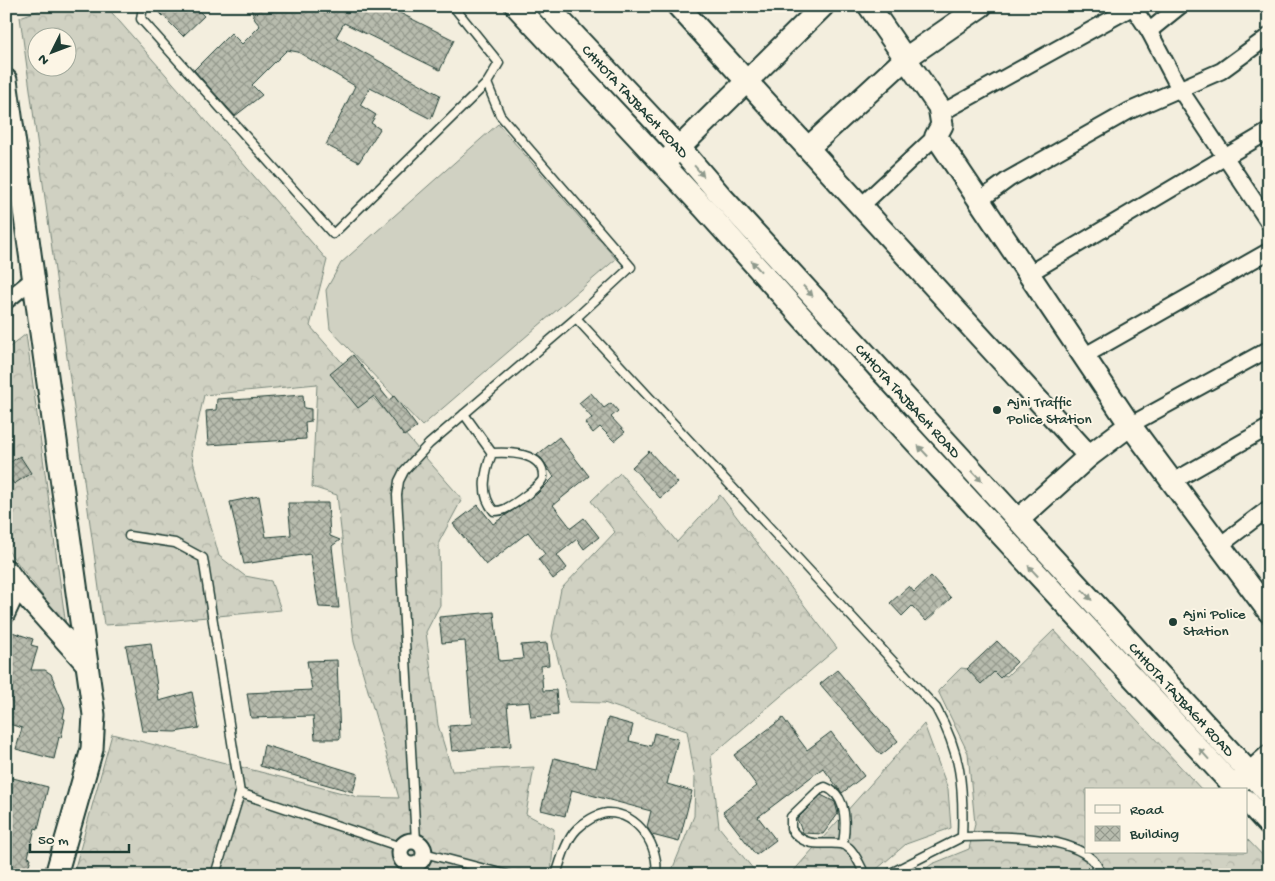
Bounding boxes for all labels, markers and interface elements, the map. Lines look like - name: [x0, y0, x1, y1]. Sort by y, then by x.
- north arrow: [28, 28, 78, 78]
- street label: CHHOTA TAJBAGH ROAD: [577, 42, 692, 163]
- text: N: [35, 50, 54, 68]
- one-way arrow: [693, 164, 705, 176]
- one-way arrow: [750, 260, 762, 272]
- one-way arrow: [802, 285, 814, 297]
- street label: CHHOTA TAJBAGH ROAD: [850, 341, 964, 463]
- place label: Ajni Traffic Police Station: [1006, 394, 1092, 429]
- marker: Ajni Traffic Police Station: [991, 404, 1003, 416]
- one-way arrow: [917, 446, 929, 458]
- one-way arrow: [971, 469, 983, 481]
- one-way arrow: [1028, 564, 1039, 577]
- one-way arrow: [1081, 589, 1093, 601]
- place label: Ajni Police Station: [1183, 606, 1246, 641]
- marker: Ajni Police Station: [1167, 616, 1179, 628]
- street label: CHHOTA TAJBAGH ROAD: [1124, 639, 1238, 761]
- one-way arrow: [1198, 748, 1210, 760]
- legend: [1085, 788, 1248, 854]
- text: Road: [1130, 802, 1164, 820]
- scale bar: [30, 821, 129, 853]
- text: Building: [1129, 826, 1179, 844]
- text: 50 m: [38, 832, 69, 850]

